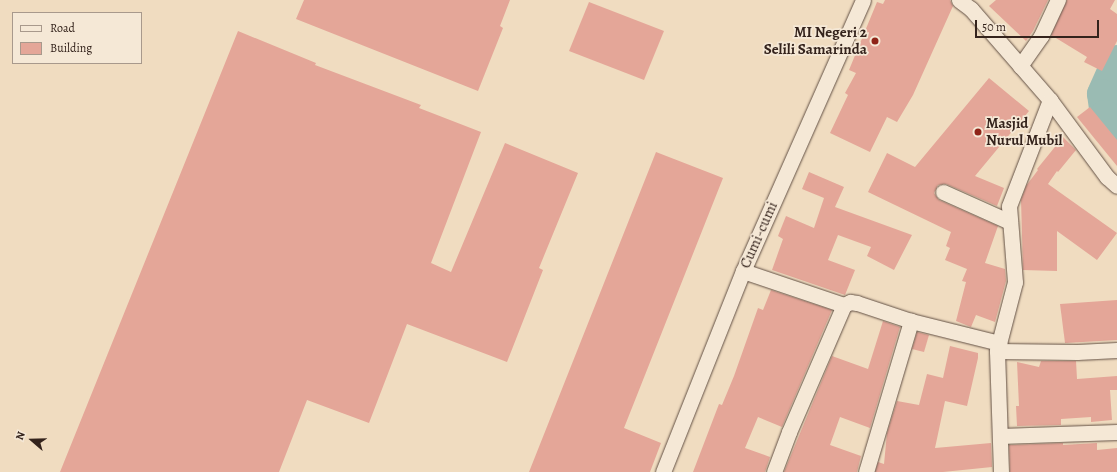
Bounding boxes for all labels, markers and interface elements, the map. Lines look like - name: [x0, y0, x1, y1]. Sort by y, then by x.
- legend: [12, 12, 142, 64]
- scale bar: [977, 12, 1101, 38]
- text: 50 m: [982, 19, 1006, 35]
- text: Road: [50, 20, 75, 36]
- place label: MI Negeri 2 Selili Samarinda: [764, 23, 867, 58]
- marker: MI Negeri 2 Selili Samarinda: [870, 36, 880, 46]
- text: Building: [50, 40, 92, 56]
- place label: Masjid Nurul Mubil: [986, 114, 1062, 149]
- marker: Masjid Nurul Mubil: [973, 127, 983, 137]
- street label: Cumi-cumi: [736, 199, 782, 271]
- north arrow: [12, 420, 52, 460]
- text: N: [12, 429, 29, 442]

